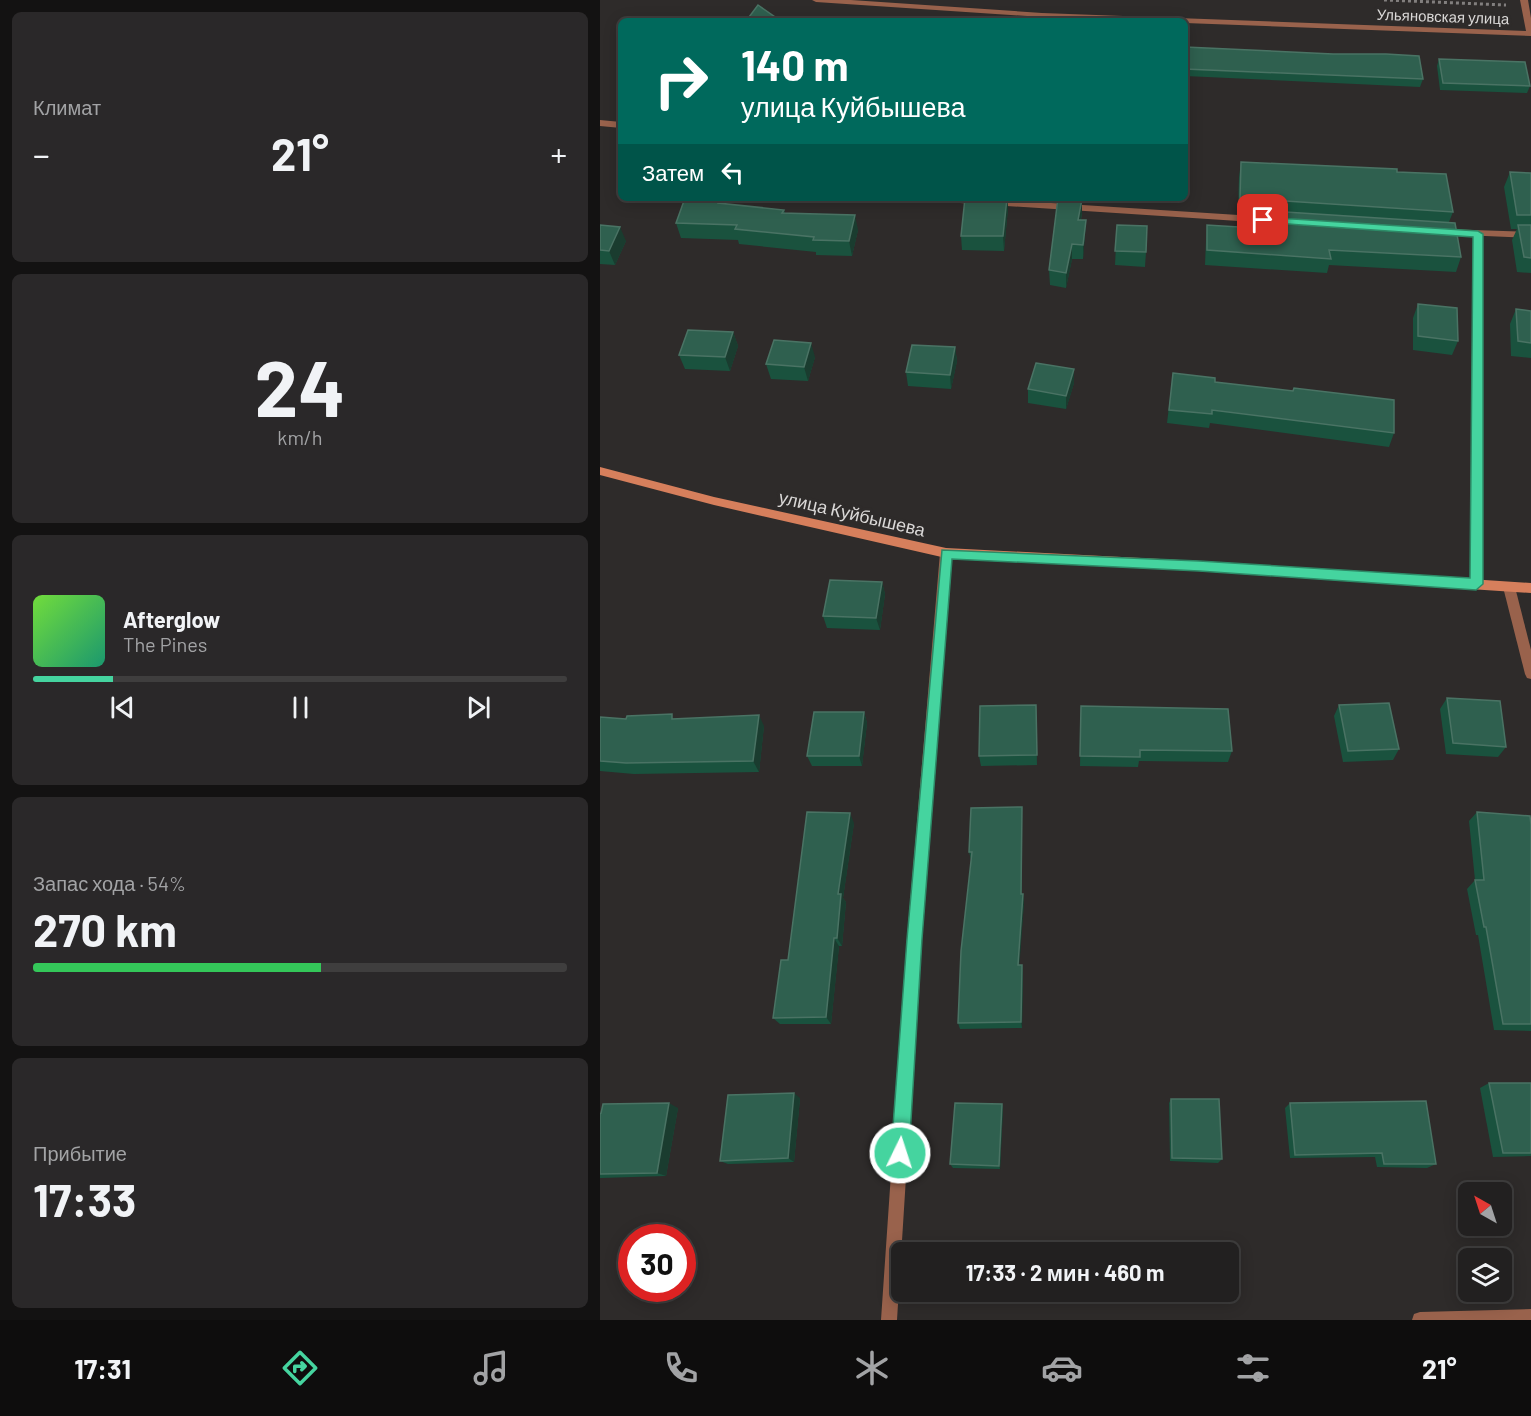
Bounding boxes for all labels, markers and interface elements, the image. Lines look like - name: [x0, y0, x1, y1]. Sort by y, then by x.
- street label: Ульяновская улица: [1376, 5, 1510, 27]
- text: 140 m: [741, 39, 849, 89]
- icon: right: [642, 42, 720, 120]
- text: улица Куйбышева: [741, 90, 966, 122]
- text: Климат: [33, 95, 101, 119]
- text: 21°: [271, 126, 329, 180]
- text: −: [33, 134, 50, 174]
- text: +: [551, 134, 567, 174]
- icon: left: [716, 156, 749, 189]
- text: Затем: [642, 159, 704, 185]
- pin: [1237, 194, 1288, 245]
- icon: arrive: [1246, 203, 1279, 236]
- text: 24: [255, 339, 345, 433]
- text: km/h: [277, 425, 323, 449]
- street label: улица Куйбышева: [777, 485, 929, 541]
- text: Afterglow: [123, 606, 220, 632]
- text: The Pines: [123, 632, 207, 656]
- icon: previous: [106, 691, 139, 724]
- icon: pause: [284, 691, 317, 724]
- icon: next: [462, 691, 495, 724]
- text: Запас хода · 54%: [33, 871, 186, 895]
- text: 270 km: [33, 902, 177, 956]
- position arrow: [868, 1121, 932, 1185]
- text: Прибытие: [33, 1141, 127, 1165]
- text: 17:33: [33, 1172, 136, 1226]
- north arrow: [1458, 1182, 1512, 1236]
- map controls: [1458, 1182, 1512, 1302]
- speed limit sign: 30: [618, 1224, 696, 1302]
- button: layers: [1458, 1248, 1512, 1302]
- text: 17:33 · 2 мин · 460 m: [966, 1259, 1164, 1285]
- icon: directions: [279, 1347, 321, 1389]
- icon: music: [470, 1347, 512, 1389]
- icon: phone: [660, 1347, 702, 1389]
- icon: climate: [851, 1347, 893, 1389]
- icon: car: [1041, 1347, 1083, 1389]
- icon: filters: [1232, 1347, 1274, 1389]
- text: 17:31: [74, 1352, 131, 1384]
- text: 21°: [1422, 1352, 1457, 1384]

